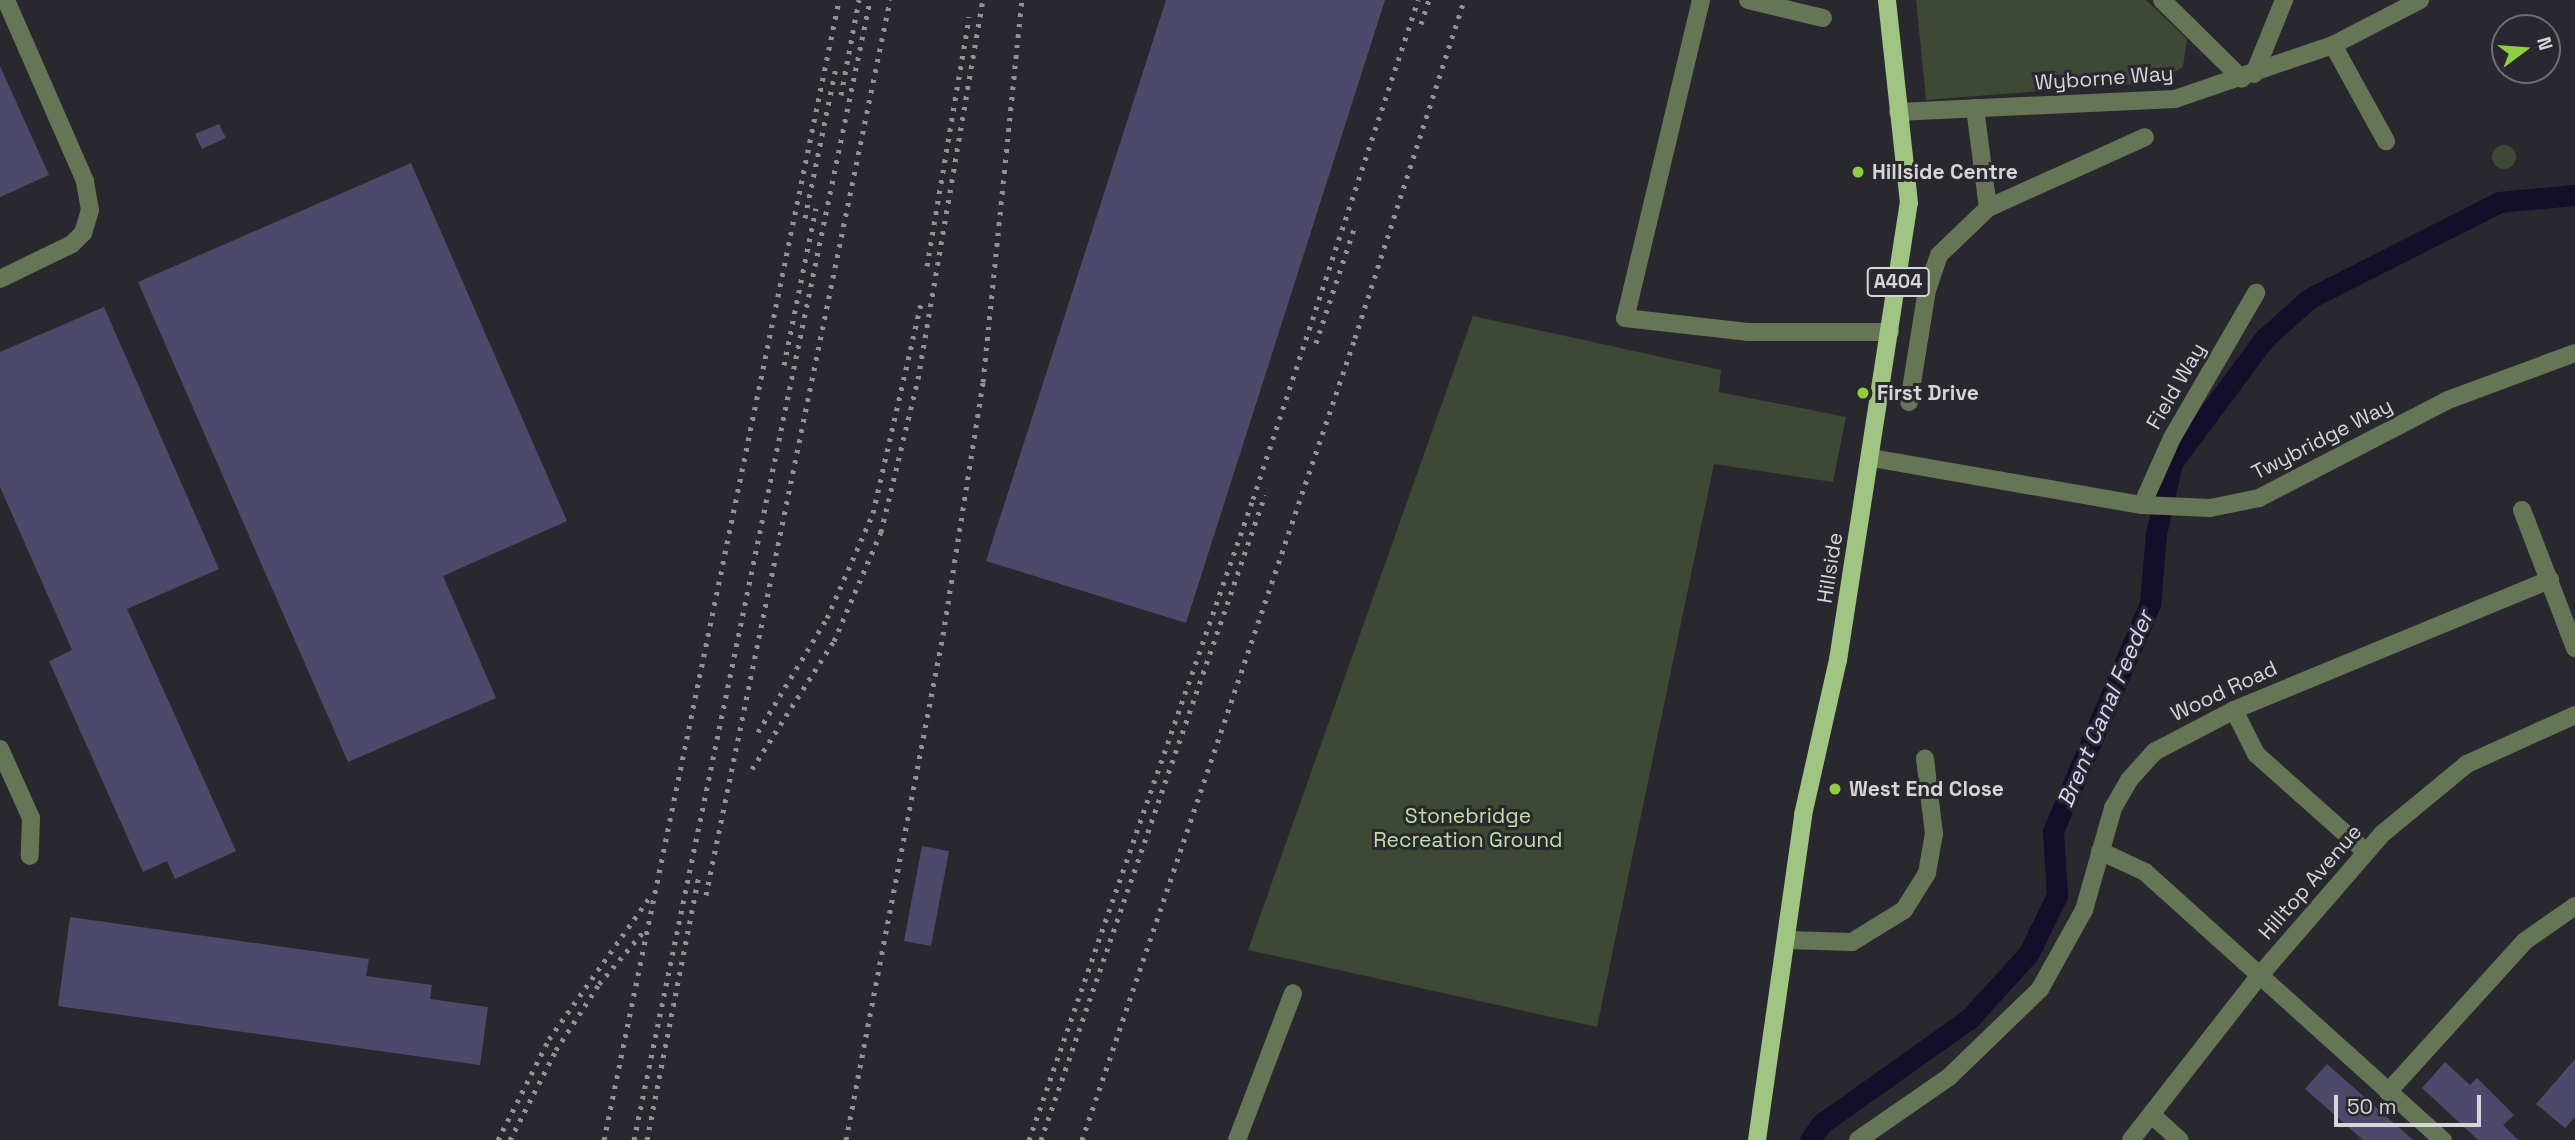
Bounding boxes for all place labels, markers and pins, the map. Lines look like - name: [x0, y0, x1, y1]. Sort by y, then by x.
- place label: Hillside Centre: [1872, 159, 2018, 185]
- marker: Hillside Centre: [1850, 164, 1866, 180]
- place label: First Drive: [1877, 380, 1979, 406]
- marker: First Drive: [1855, 385, 1871, 401]
- place label: West End Close: [1849, 776, 2004, 802]
- marker: West End Close: [1827, 781, 1843, 797]

